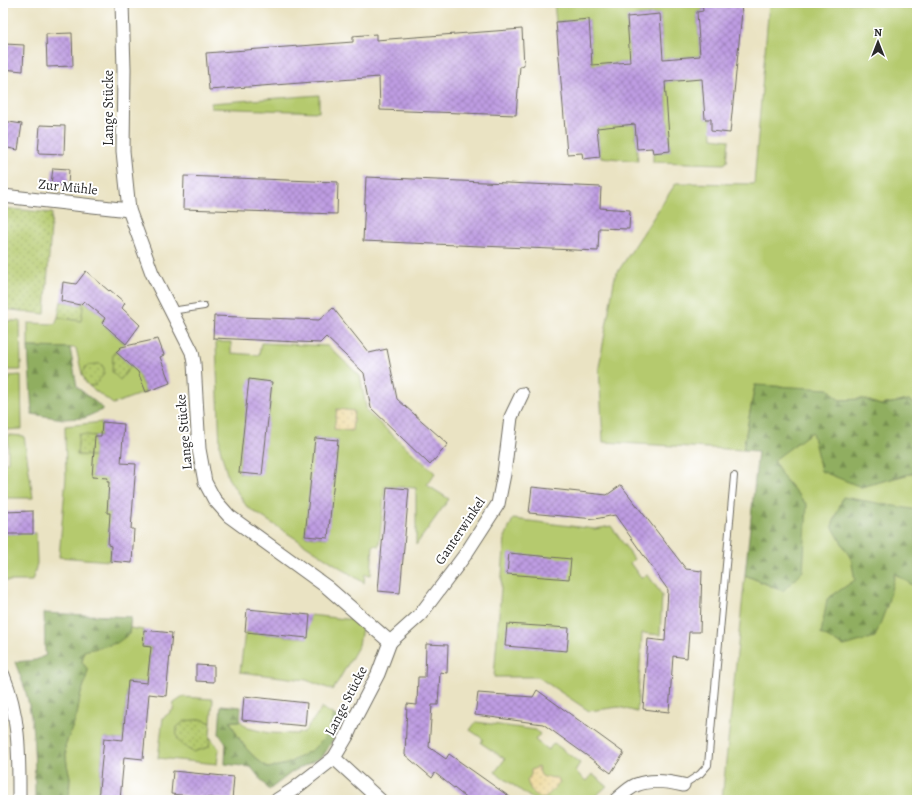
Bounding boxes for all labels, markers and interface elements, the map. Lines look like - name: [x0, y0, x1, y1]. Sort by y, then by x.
- north arrow: [858, 22, 898, 62]
- text: N: [874, 25, 882, 40]
- street label: Lange Stücke: [99, 70, 118, 146]
- street label: Zur Mühle: [37, 174, 99, 200]
- street label: Lange Stücke: [171, 393, 197, 471]
- street label: Ganterwinkel: [430, 493, 490, 569]
- street label: Lange Stücke: [320, 663, 372, 739]

